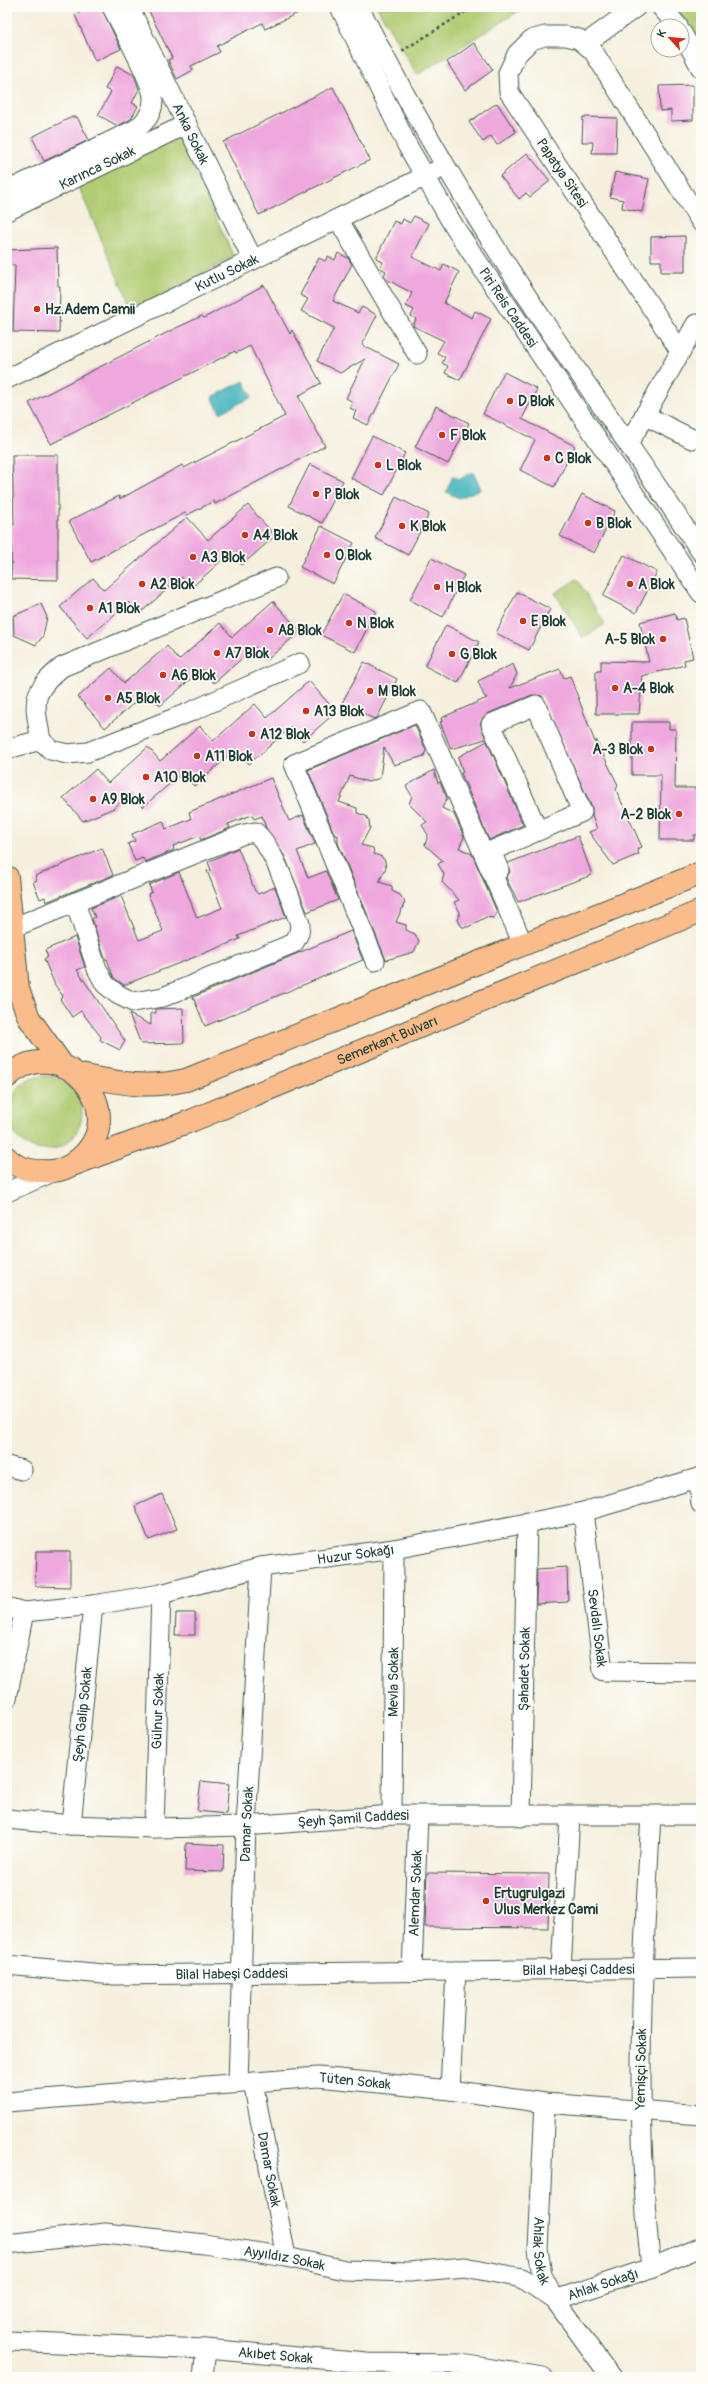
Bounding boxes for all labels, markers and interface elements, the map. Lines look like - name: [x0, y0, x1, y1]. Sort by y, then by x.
- north arrow: [650, 18, 690, 58]
- text: K: [654, 27, 669, 40]
- street label: Anka Sokak: [169, 100, 213, 167]
- street label: Papatya Sitesi: [533, 135, 592, 211]
- street label: Karınca Sokak: [56, 142, 138, 193]
- street label: Kutlu Sokak: [192, 250, 261, 295]
- street label: Piri Reis Caddesi: [476, 264, 542, 351]
- place label: Hz.Adem Camii: [45, 301, 136, 318]
- marker: Hz.Adem Camii: [32, 304, 42, 314]
- place label: D Blok: [518, 393, 555, 410]
- marker: D Blok: [505, 396, 515, 406]
- place label: F Blok: [450, 427, 486, 444]
- marker: F Blok: [437, 430, 447, 440]
- place label: C Blok: [555, 450, 591, 467]
- marker: C Blok: [542, 453, 552, 463]
- place label: L Blok: [386, 457, 422, 474]
- marker: L Blok: [373, 460, 383, 470]
- place label: P Blok: [324, 486, 360, 503]
- marker: P Blok: [311, 489, 321, 499]
- place label: B Blok: [596, 515, 632, 532]
- place label: K Blok: [410, 518, 446, 535]
- marker: B Blok: [583, 518, 593, 528]
- marker: K Blok: [397, 521, 407, 531]
- place label: A4 Blok: [253, 527, 298, 544]
- marker: A4 Blok: [240, 530, 250, 540]
- place label: O Blok: [335, 547, 372, 564]
- place label: A3 Blok: [201, 549, 246, 566]
- marker: O Blok: [322, 550, 332, 560]
- marker: A3 Blok: [188, 552, 198, 562]
- place label: A2 Blok: [150, 576, 195, 593]
- place label: A Blok: [638, 576, 675, 593]
- marker: A2 Blok: [137, 579, 147, 589]
- place label: H Blok: [445, 579, 482, 596]
- marker: A Blok: [625, 579, 635, 589]
- marker: H Blok: [432, 582, 442, 592]
- place label: A1 Blok: [98, 600, 140, 617]
- marker: A1 Blok: [85, 603, 95, 613]
- place label: E Blok: [531, 613, 566, 630]
- place label: N Blok: [357, 615, 394, 632]
- marker: E Blok: [518, 616, 528, 626]
- marker: N Blok: [344, 618, 354, 628]
- place label: A8 Blok: [278, 622, 322, 639]
- marker: A8 Blok: [265, 625, 275, 635]
- place label: A-5 Blok: [605, 631, 655, 648]
- marker: A-5 Blok: [658, 634, 668, 644]
- place label: A7 Blok: [225, 645, 269, 662]
- place label: G Blok: [460, 646, 497, 663]
- marker: A7 Blok: [212, 648, 222, 658]
- marker: G Blok: [447, 649, 457, 659]
- place label: A6 Blok: [171, 667, 216, 684]
- marker: A6 Blok: [158, 670, 168, 680]
- place label: A-4 Blok: [623, 680, 674, 697]
- place label: M Blok: [378, 683, 416, 700]
- marker: A-4 Blok: [610, 683, 620, 693]
- marker: M Blok: [365, 686, 375, 696]
- place label: A5 Blok: [116, 690, 160, 707]
- marker: A5 Blok: [103, 693, 113, 703]
- place label: A13 Blok: [314, 703, 364, 720]
- marker: A13 Blok: [301, 706, 311, 716]
- place label: A12 Blok: [260, 726, 310, 743]
- marker: A12 Blok: [247, 729, 257, 739]
- place label: A-3 Blok: [592, 741, 643, 758]
- marker: A-3 Blok: [646, 744, 656, 754]
- place label: A11 Blok: [205, 748, 253, 765]
- marker: A11 Blok: [192, 751, 202, 761]
- place label: A10 Blok: [154, 769, 206, 786]
- marker: A10 Blok: [141, 772, 151, 782]
- place label: A9 Blok: [101, 791, 145, 808]
- marker: A9 Blok: [88, 794, 98, 804]
- place label: A-2 Blok: [620, 806, 671, 823]
- marker: A-2 Blok: [674, 809, 684, 819]
- street label: Semerkant Bulvarı: [334, 1012, 440, 1068]
- street label: Huzur Sokağı: [316, 1541, 395, 1568]
- street label: Sevdalı Sokak: [584, 1588, 611, 1668]
- street label: Şahadet Sokak: [515, 1626, 533, 1711]
- street label: Mevla Sokak: [384, 1647, 402, 1717]
- street label: Şeyh Galip Sokak: [69, 1666, 95, 1763]
- street label: Gülnur Sokak: [148, 1672, 167, 1750]
- street label: Damar Sokak: [236, 1785, 257, 1862]
- street label: Şeyh Şamil Caddesi: [297, 1806, 410, 1831]
- street label: Alemdar Sokak: [405, 1849, 425, 1937]
- place label: Ertugrulgazi Ulus Merkez Cami: [494, 1885, 599, 1918]
- marker: Ertugrulgazi Ulus Merkez Cami: [481, 1896, 491, 1906]
- street label: Bilal Habeşi Caddesi: [522, 1960, 635, 1979]
- street label: Bilal Habeşi Caddesi: [175, 1964, 288, 1983]
- street label: Yemişçi Sokak: [632, 2028, 650, 2111]
- street label: Tüten Sokak: [318, 2069, 392, 2093]
- street label: Damar Sokak: [254, 2130, 285, 2209]
- street label: Ahlak Sokak: [529, 2216, 554, 2288]
- street label: Ayyıldız Sokak: [243, 2242, 327, 2274]
- street label: Ahlak Sokağı: [565, 2264, 640, 2304]
- street label: Akıbet Sokak: [237, 2343, 314, 2367]

